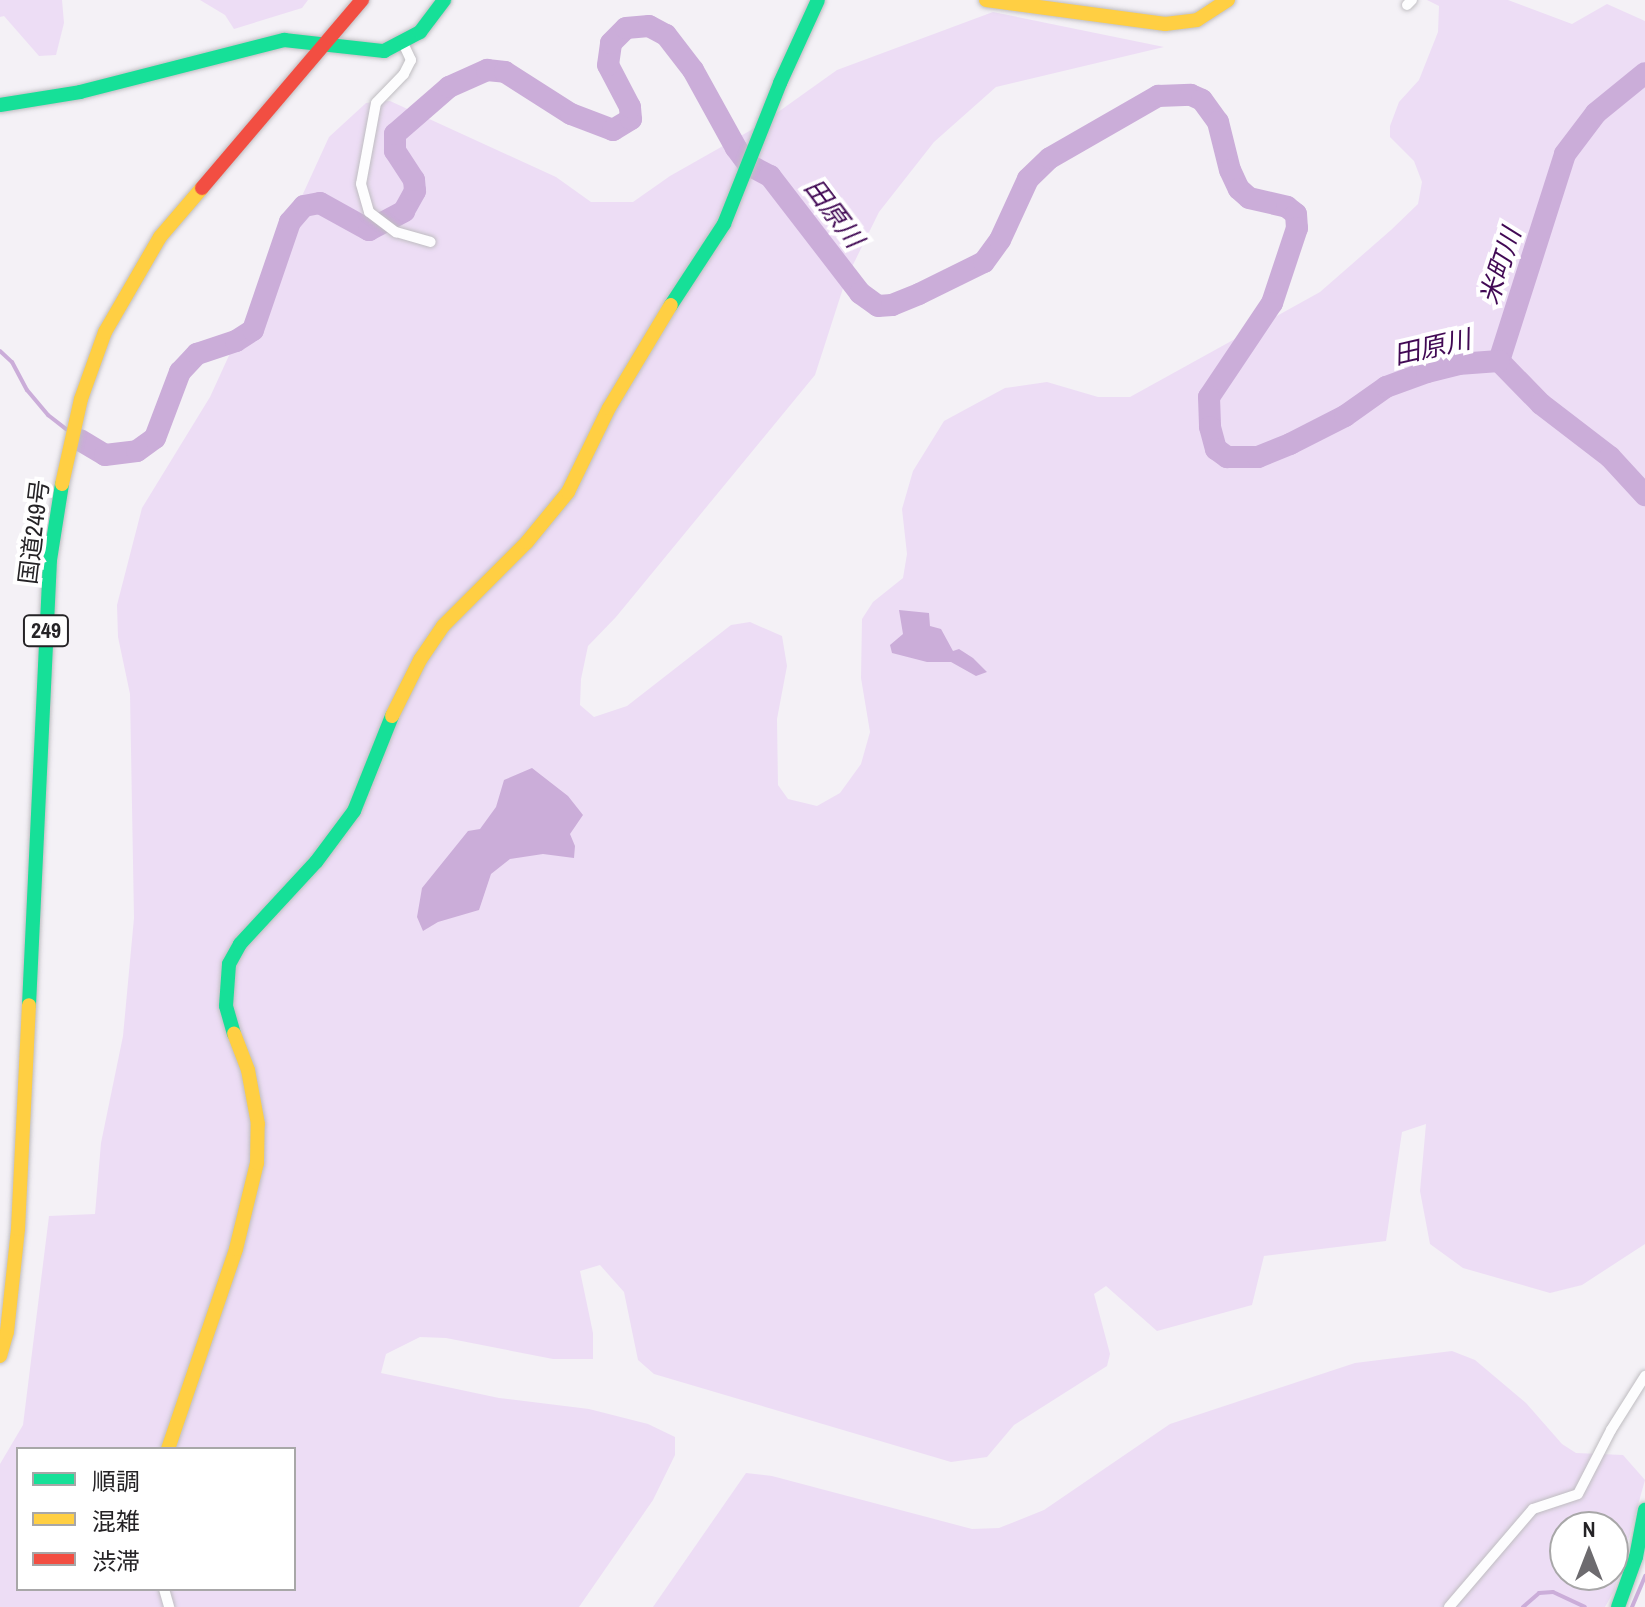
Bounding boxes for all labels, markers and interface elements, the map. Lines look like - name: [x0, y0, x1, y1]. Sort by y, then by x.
- water label: 田原川: [798, 172, 870, 254]
- water label: 米町川: [1473, 224, 1527, 308]
- water label: 田原川: [1390, 323, 1474, 371]
- street label: 国道249号: [13, 478, 55, 586]
- road number: 249: [22, 613, 70, 649]
- legend: [16, 1447, 296, 1591]
- text: 順調: [92, 1465, 140, 1497]
- text: 混雑: [92, 1505, 140, 1537]
- north arrow: [1549, 1511, 1629, 1591]
- text: N: [1582, 1514, 1596, 1544]
- text: 渋滞: [92, 1545, 140, 1577]

